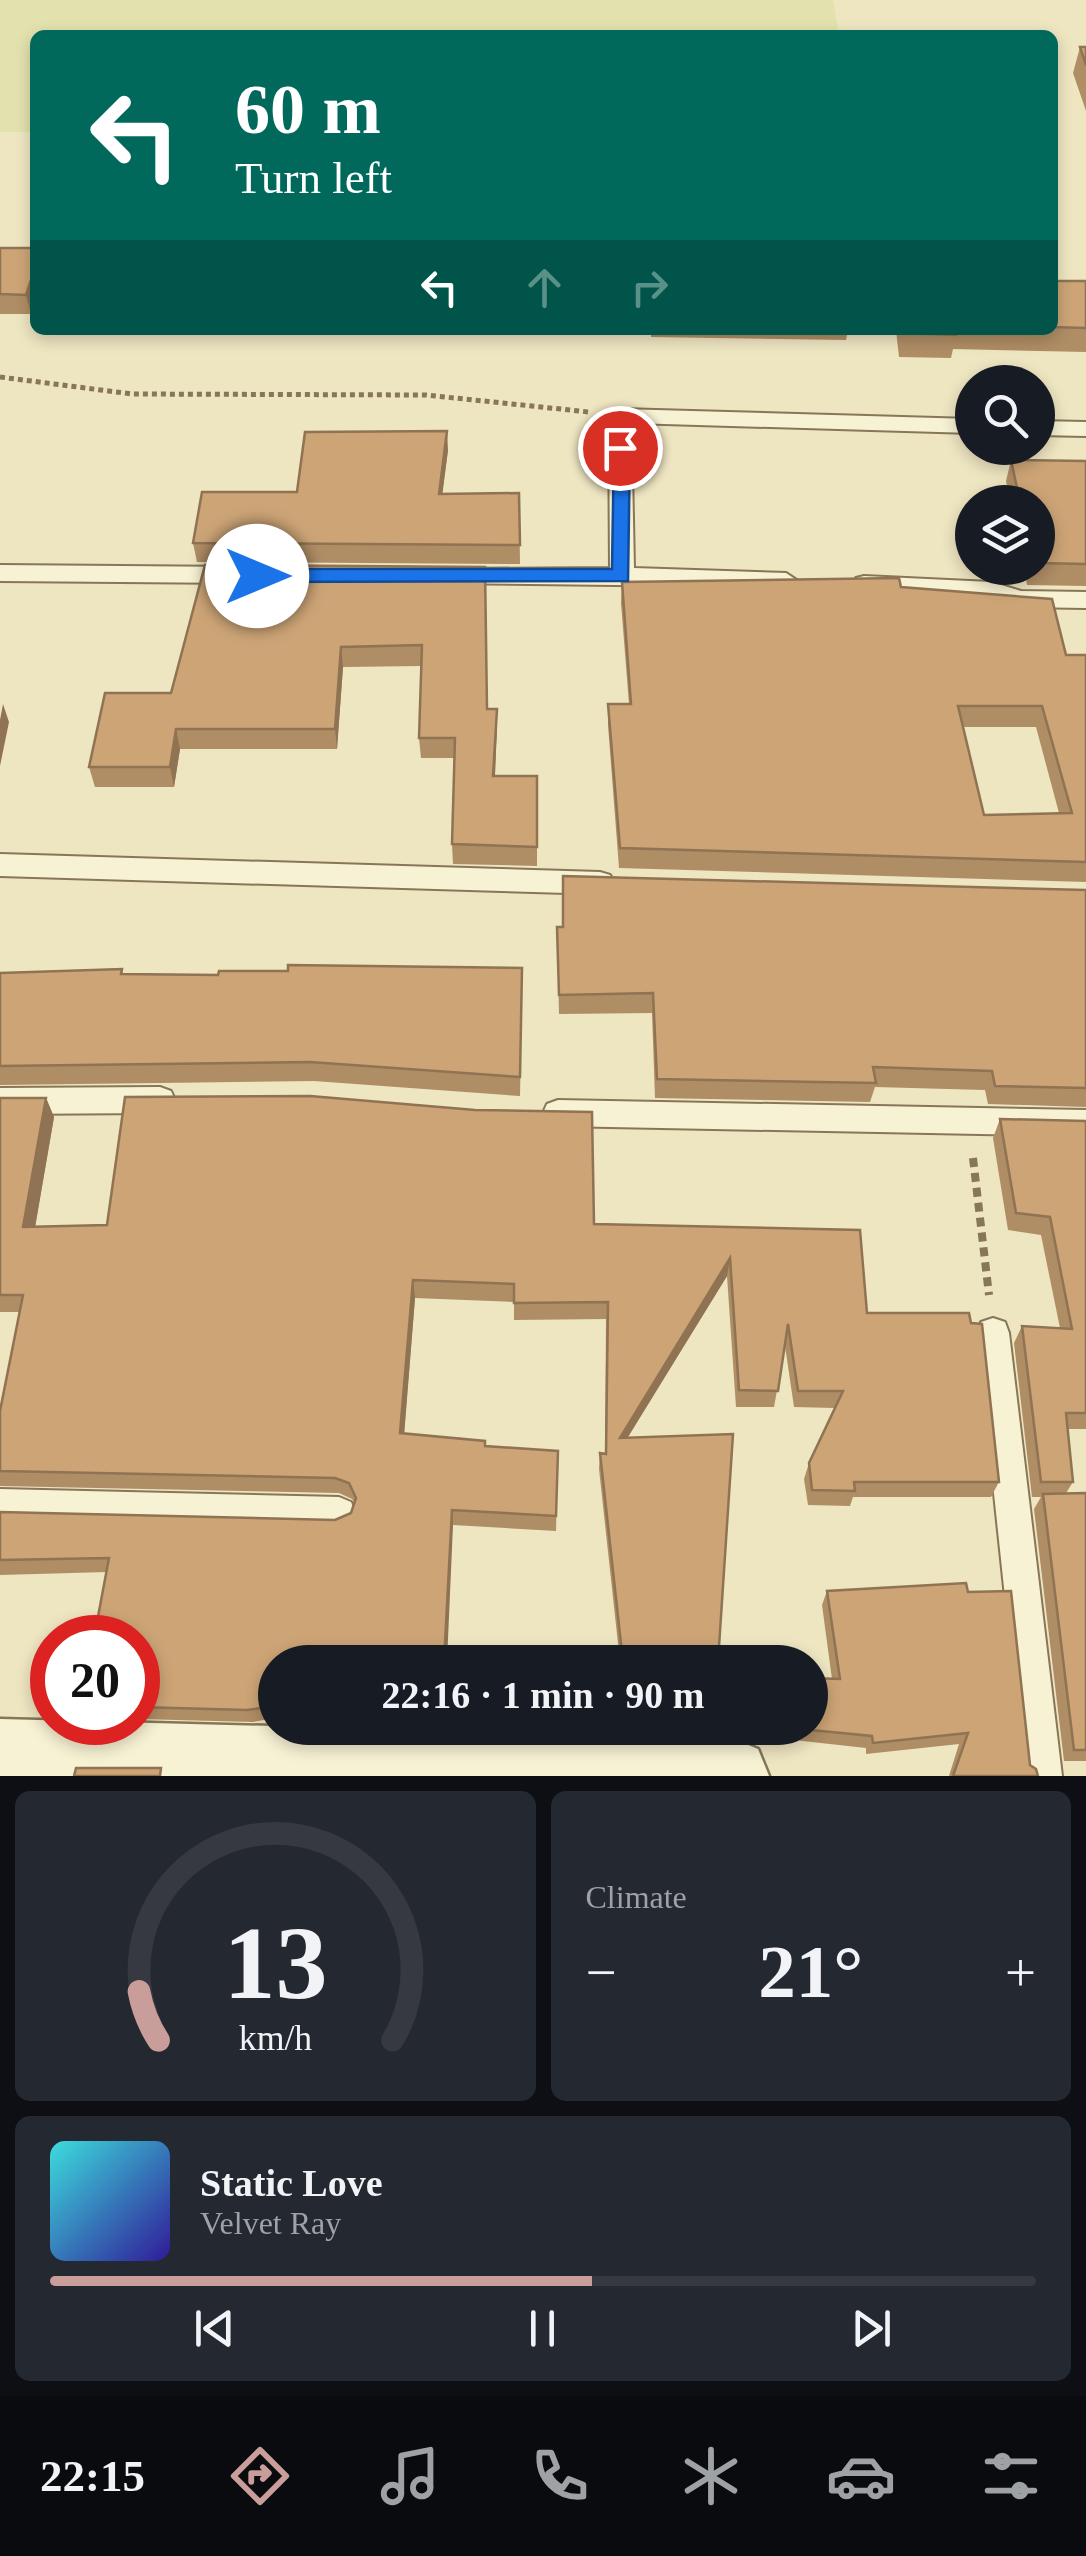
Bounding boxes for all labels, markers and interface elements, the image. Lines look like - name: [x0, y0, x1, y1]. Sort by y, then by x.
- icon: left: [70, 70, 200, 200]
- text: 60 m: [235, 71, 381, 148]
- text: Turn left: [235, 153, 392, 203]
- icon: left: [412, 260, 467, 315]
- icon: ahead: [517, 260, 572, 315]
- icon: right: [622, 260, 677, 315]
- map controls: [955, 365, 1055, 585]
- button: search: [955, 365, 1055, 465]
- pin: [578, 406, 663, 491]
- icon: arrive: [593, 421, 648, 476]
- button: layers: [955, 485, 1055, 585]
- position arrow: [205, 524, 309, 628]
- speed limit sign: 20: [30, 1615, 160, 1745]
- text: 22:16 · 1 min · 90 m: [382, 1674, 705, 1716]
- text: Climate: [586, 1879, 687, 1915]
- text: 13: [223, 1905, 327, 2020]
- text: 21°: [758, 1930, 863, 2013]
- text: −: [586, 1942, 617, 2003]
- text: +: [1005, 1942, 1036, 2003]
- text: km/h: [239, 2018, 312, 2058]
- text: Static Love: [200, 2162, 383, 2204]
- text: Velvet Ray: [200, 2205, 341, 2241]
- icon: previous: [187, 2301, 242, 2356]
- icon: pause: [515, 2301, 570, 2356]
- icon: next: [844, 2301, 899, 2356]
- icon: directions: [225, 2441, 295, 2511]
- icon: music: [375, 2441, 445, 2511]
- icon: phone: [525, 2441, 595, 2511]
- icon: climate: [676, 2441, 746, 2511]
- icon: car: [826, 2441, 896, 2511]
- icon: filters: [976, 2441, 1046, 2511]
- text: 22:15: [40, 2451, 145, 2501]

